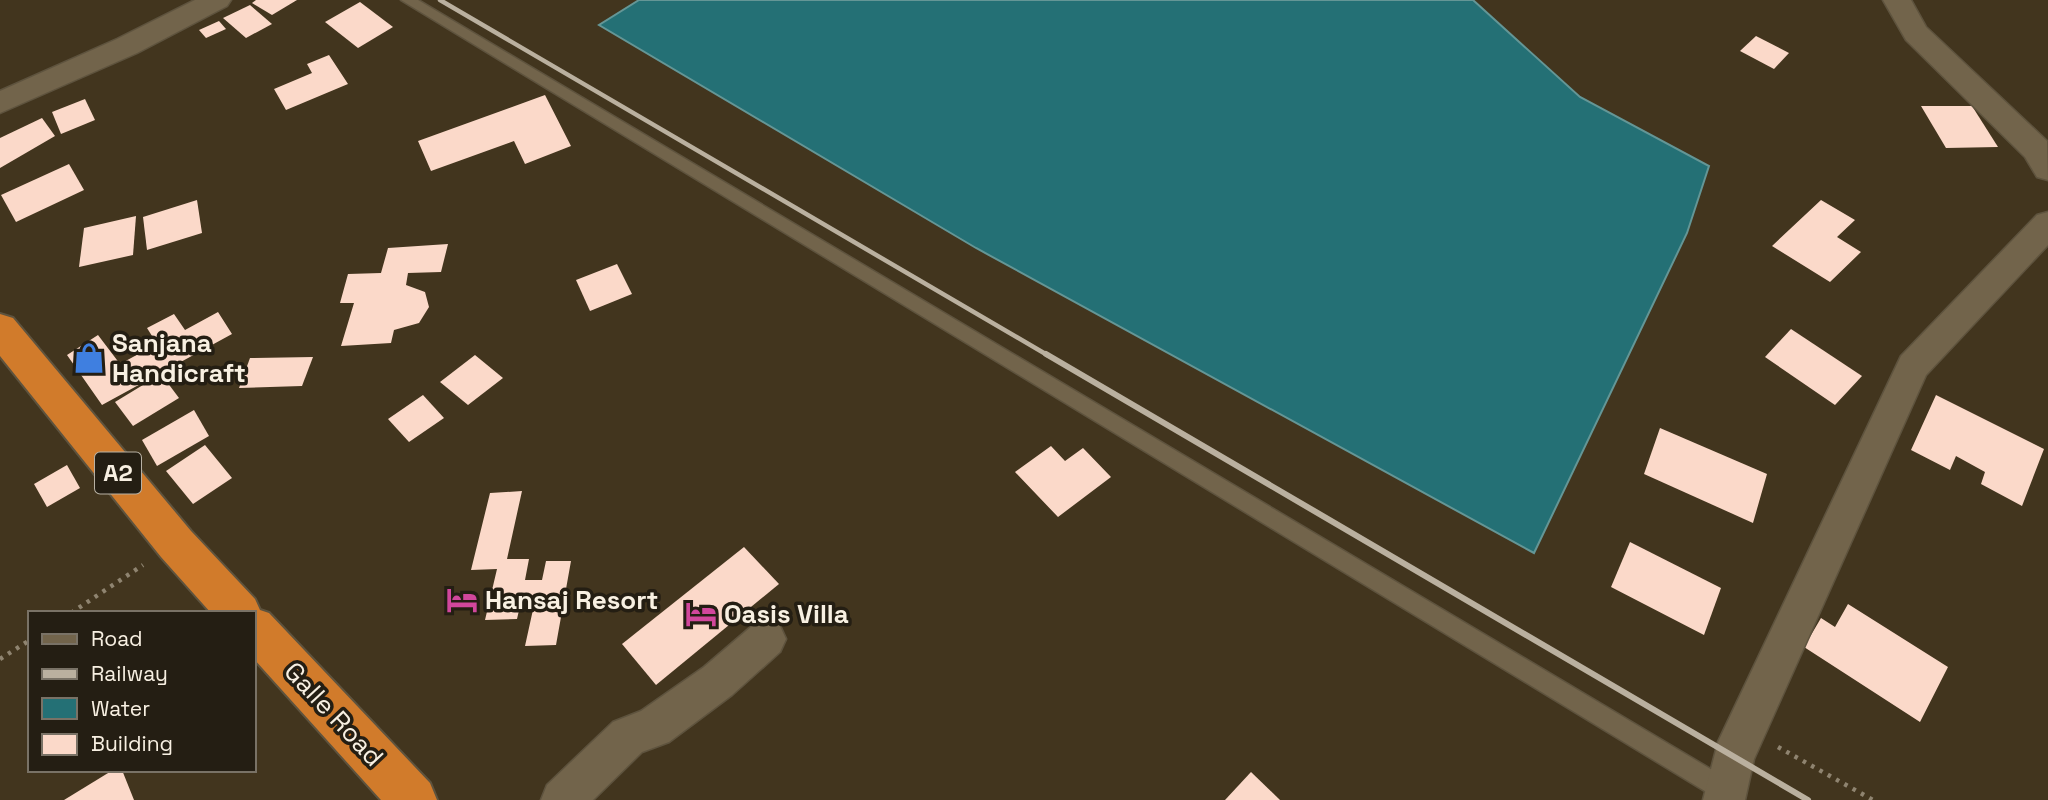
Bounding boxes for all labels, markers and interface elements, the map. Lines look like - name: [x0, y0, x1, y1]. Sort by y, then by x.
- place label: Sanjana Handicraft: [112, 326, 246, 390]
- shop icon: Sanjana Handicraft: [72, 341, 106, 375]
- road number: A2: [95, 452, 141, 494]
- hotel icon: Hansaj Resort: [445, 583, 479, 617]
- place label: Hansaj Resort: [485, 583, 658, 617]
- hotel icon: Oasis Villa: [684, 597, 718, 631]
- place label: Oasis Villa: [724, 597, 849, 631]
- legend: [28, 611, 256, 772]
- text: Road: [91, 625, 143, 652]
- street label: Galle Road: [277, 655, 391, 773]
- text: Railway: [91, 660, 168, 687]
- text: Water: [91, 695, 150, 722]
- text: Building: [91, 730, 173, 757]

